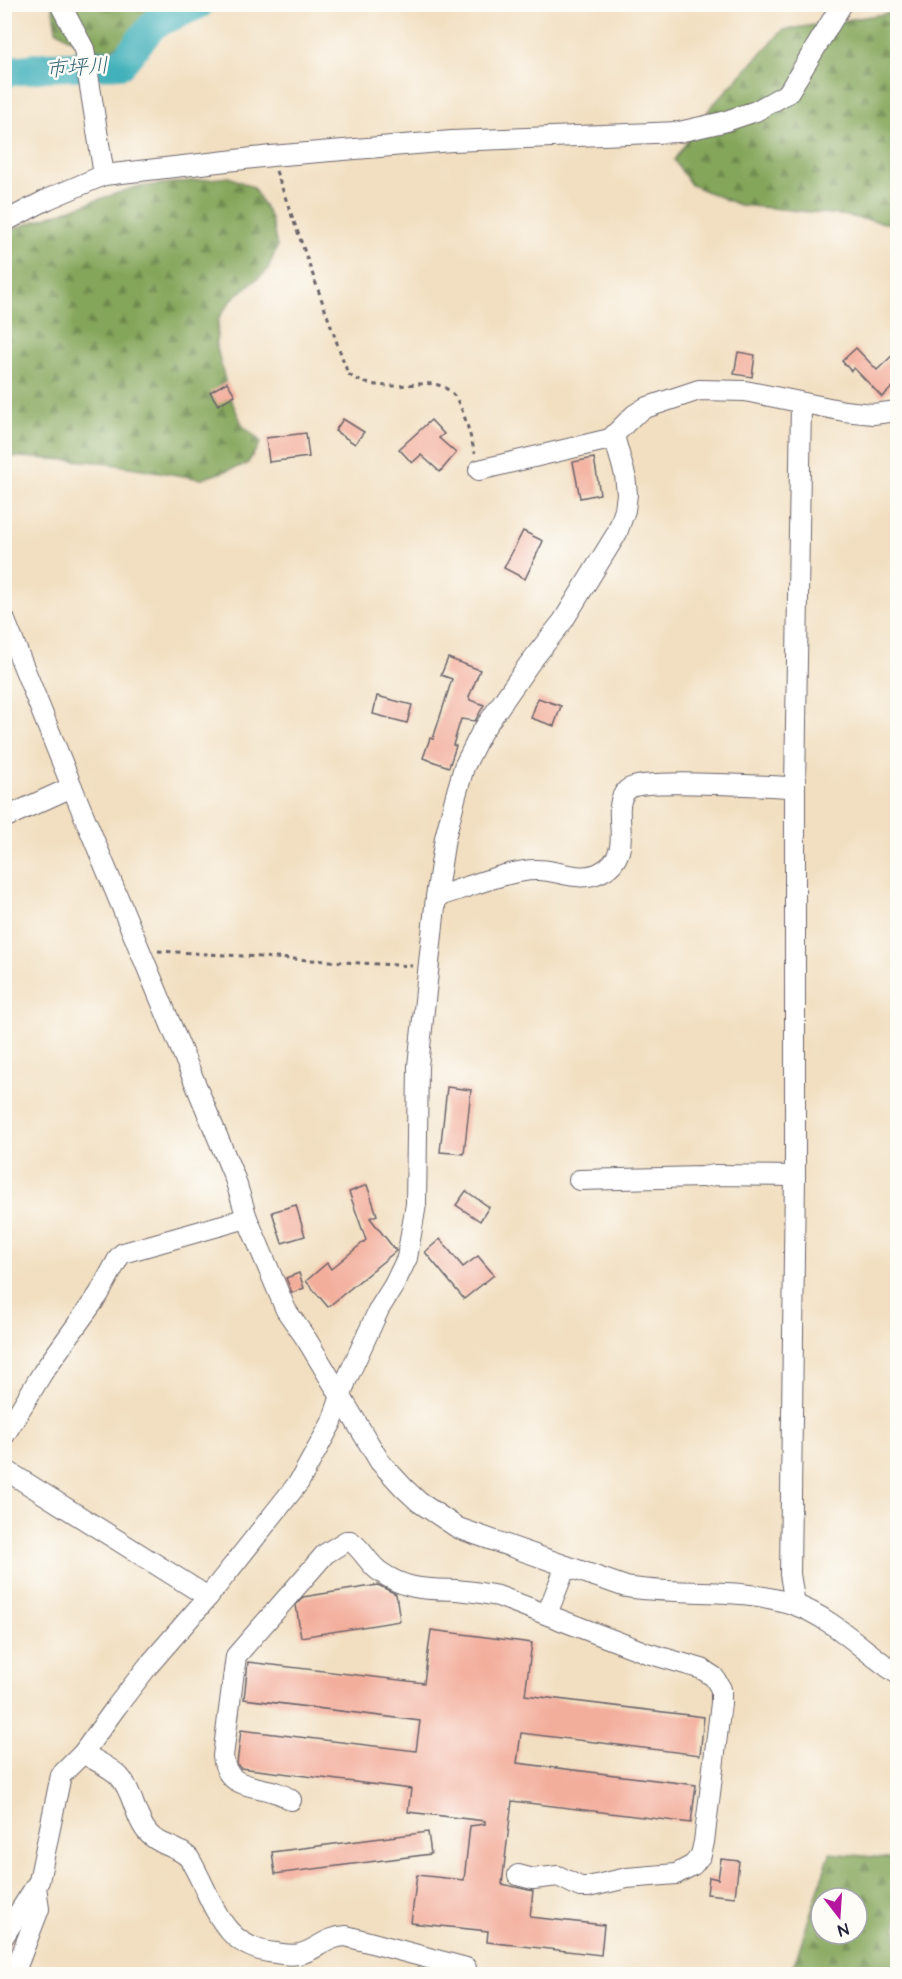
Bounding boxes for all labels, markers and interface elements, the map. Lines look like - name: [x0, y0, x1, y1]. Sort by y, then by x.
- water label: 市坪川: [45, 51, 109, 84]
- north arrow: [809, 1886, 869, 1946]
- text: N: [835, 1917, 851, 1941]

